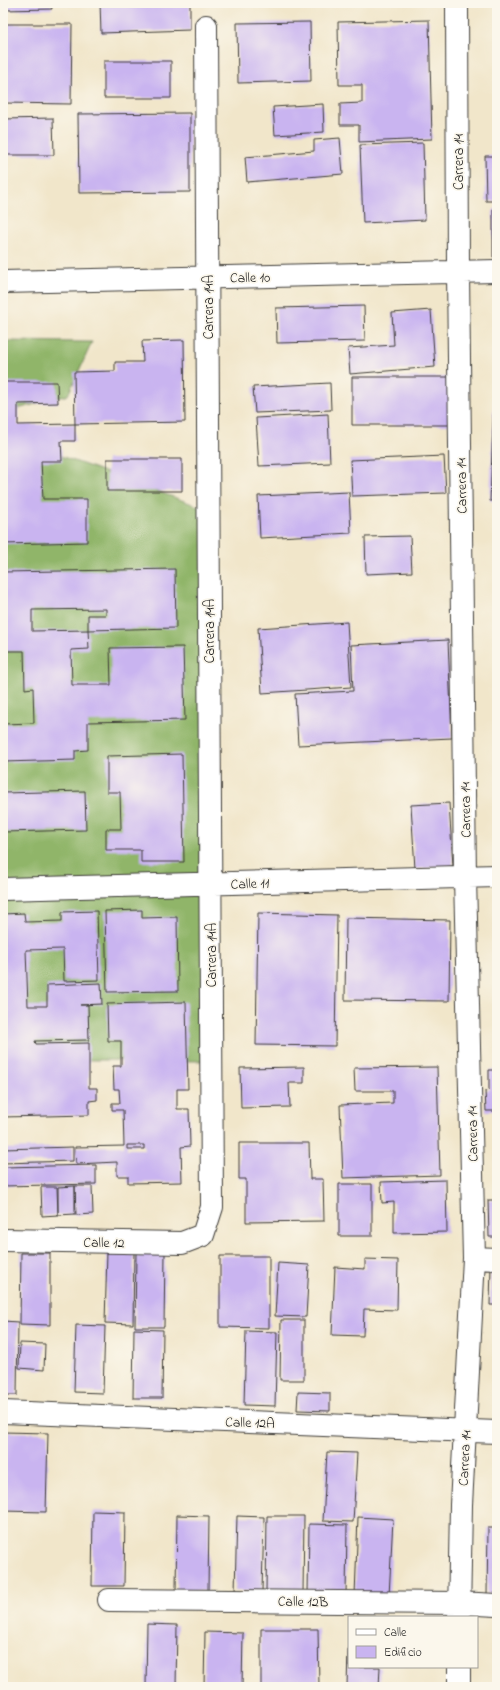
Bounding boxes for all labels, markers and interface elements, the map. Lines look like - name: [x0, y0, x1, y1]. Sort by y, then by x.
- street label: Carrera 14: [449, 134, 470, 190]
- street label: Calle 10: [230, 268, 270, 289]
- street label: Carrera 14A: [199, 275, 220, 339]
- street label: Carrera 14: [452, 458, 473, 514]
- street label: Carrera 14A: [200, 599, 221, 663]
- street label: Carrera 14: [456, 782, 477, 838]
- street label: Calle 11: [230, 873, 270, 896]
- street label: Carrera 14A: [202, 923, 223, 987]
- street label: Carrera 14: [463, 1106, 484, 1162]
- street label: Calle 12: [83, 1233, 125, 1254]
- street label: Calle 12A: [225, 1412, 275, 1435]
- street label: Carrera 14: [454, 1429, 477, 1487]
- street label: Calle 12B: [278, 1592, 328, 1613]
- legend: [348, 1616, 478, 1668]
- text: Calle: [384, 1624, 407, 1642]
- text: Edificio: [384, 1644, 422, 1662]

